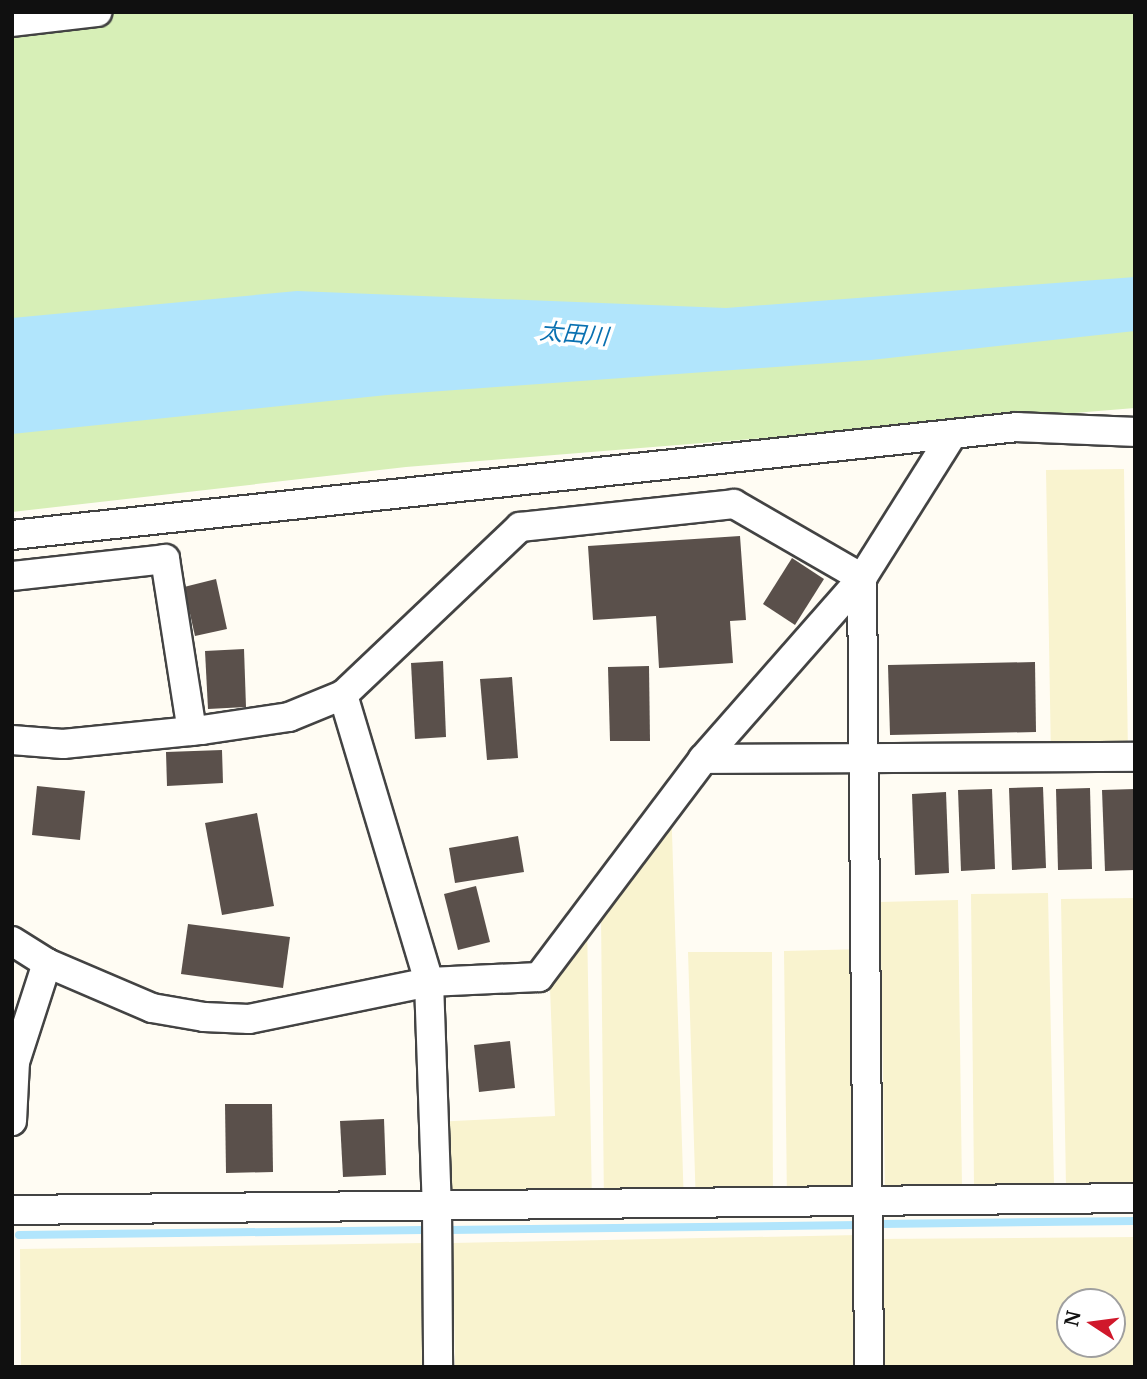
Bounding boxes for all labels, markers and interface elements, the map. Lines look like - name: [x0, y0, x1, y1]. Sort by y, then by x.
- water label: 太田川: [538, 317, 610, 351]
- north arrow: [1056, 1288, 1126, 1358]
- text: N: [1059, 1309, 1086, 1329]

